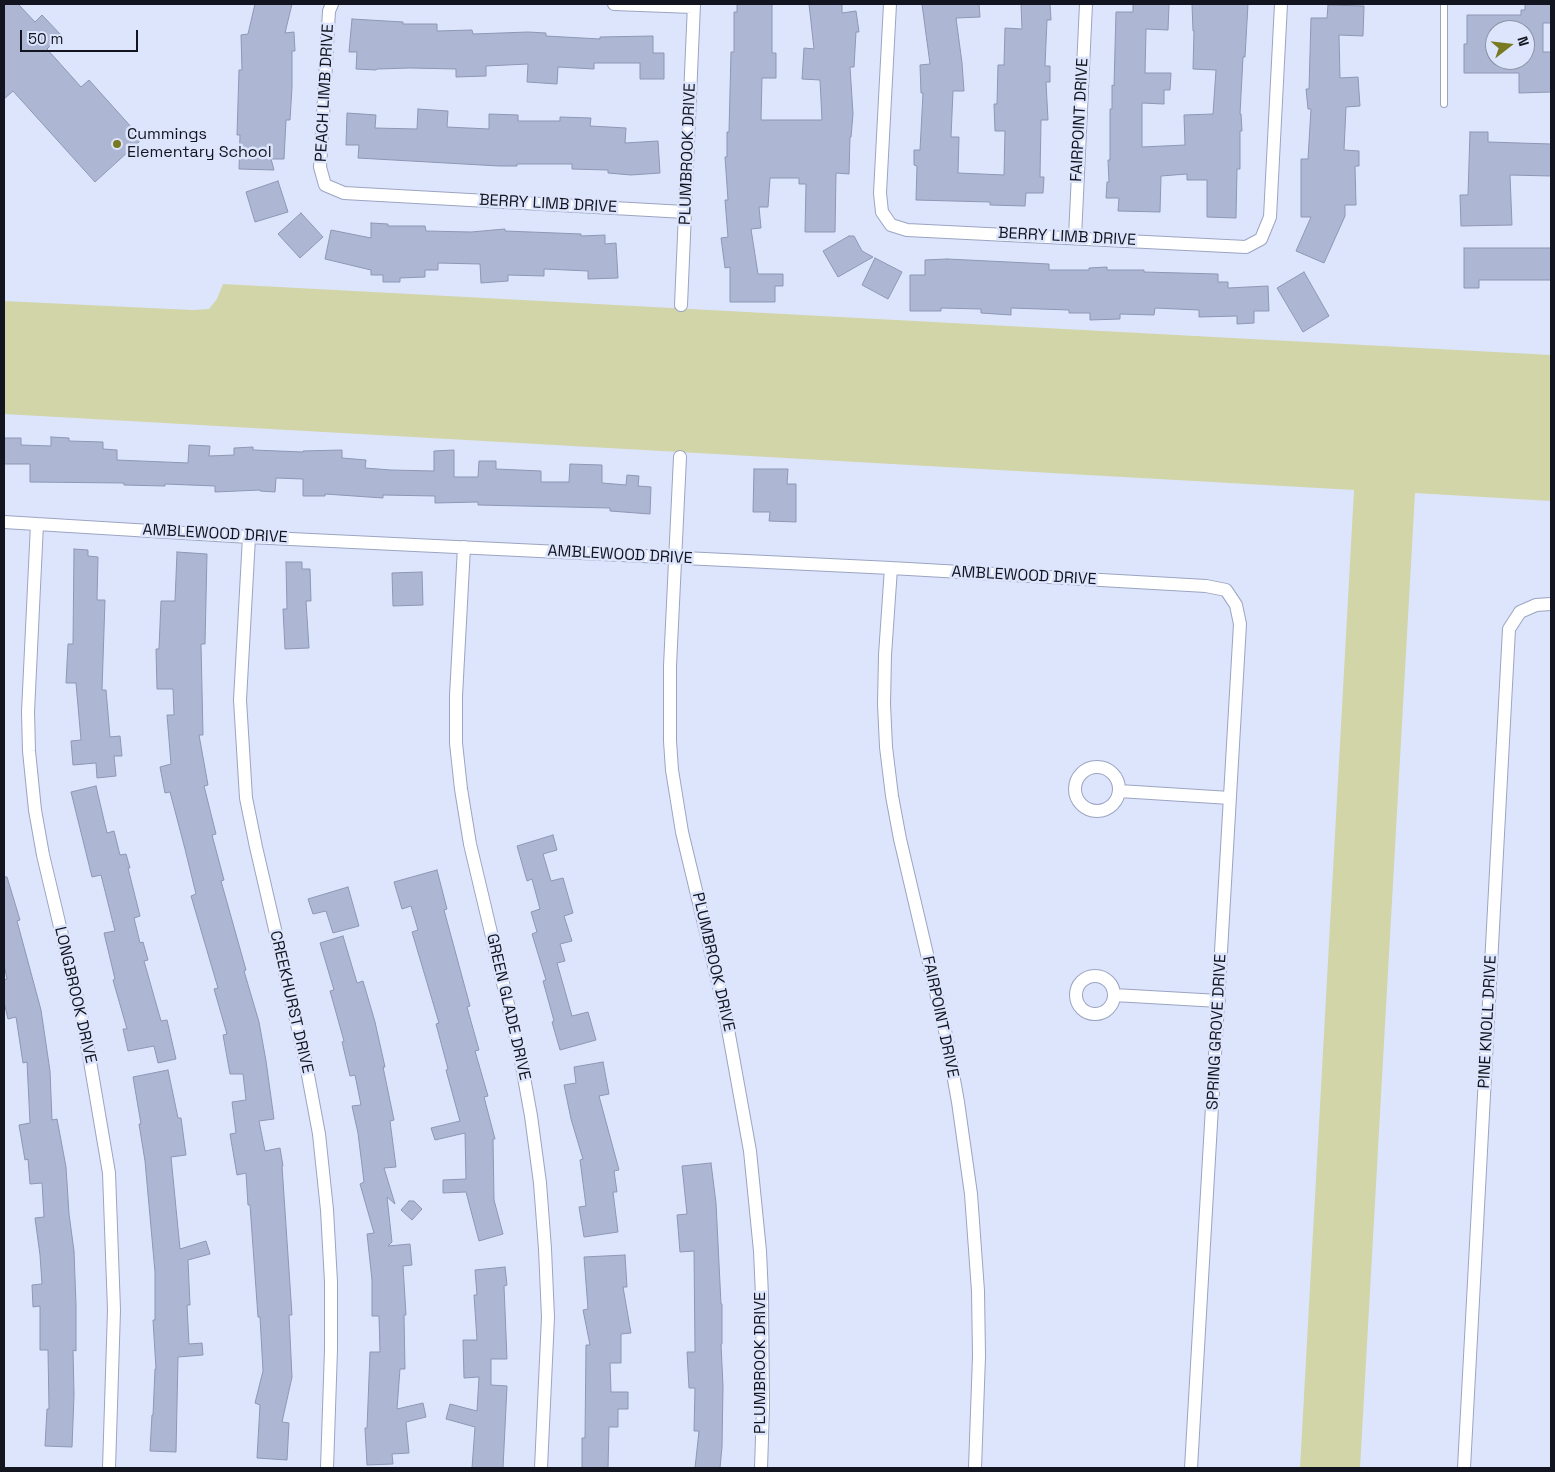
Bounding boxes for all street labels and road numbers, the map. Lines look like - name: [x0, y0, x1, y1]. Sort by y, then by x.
- street label: PEACH LIMB DRIVE: [312, 24, 338, 162]
- street label: FAIRPOINT DRIVE: [1067, 58, 1093, 182]
- street label: PLUMBROOK DRIVE: [676, 83, 700, 225]
- street label: BERRY LIMB DRIVE: [479, 191, 617, 217]
- street label: BERRY LIMB DRIVE: [998, 224, 1136, 250]
- street label: AMBLEWOOD DRIVE: [142, 521, 288, 547]
- street label: AMBLEWOOD DRIVE: [547, 542, 693, 568]
- street label: AMBLEWOOD DRIVE: [951, 563, 1097, 589]
- street label: PLUMBROOK DRIVE: [688, 891, 738, 1033]
- street label: LONGBROOK DRIVE: [50, 925, 100, 1065]
- street label: CREEKHURST DRIVE: [265, 929, 317, 1075]
- street label: GREEN GLADE DRIVE: [482, 932, 534, 1082]
- street label: SPRING GROVE DRIVE: [1203, 953, 1231, 1111]
- street label: FAIRPOINT DRIVE: [918, 954, 962, 1080]
- street label: PINE KNOLL DRIVE: [1475, 955, 1501, 1089]
- street label: PLUMBROOK DRIVE: [751, 1292, 771, 1434]

